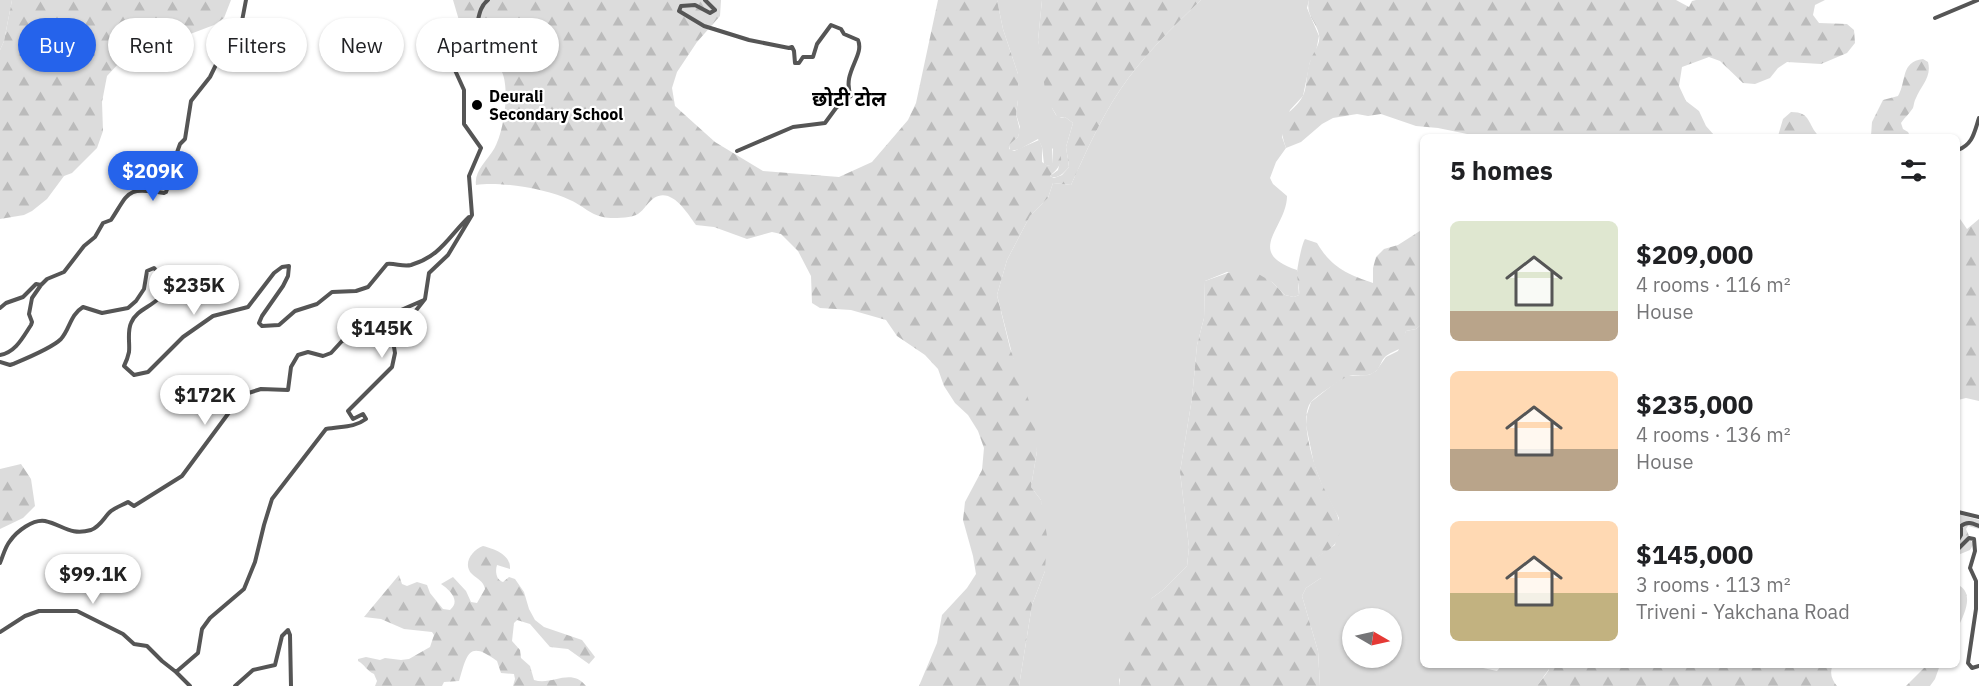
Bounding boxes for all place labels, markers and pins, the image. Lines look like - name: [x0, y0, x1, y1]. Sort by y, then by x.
- place label: Deurali Secondary School: [489, 86, 623, 124]
- marker: Deurali Secondary School: [470, 98, 484, 112]
- pin: $209K: [111, 151, 195, 202]
- pin: $235K: [152, 265, 236, 316]
- pin: $145K: [340, 308, 424, 359]
- pin: $172K: [163, 375, 247, 426]
- pin: $99.1K: [44, 554, 142, 605]

